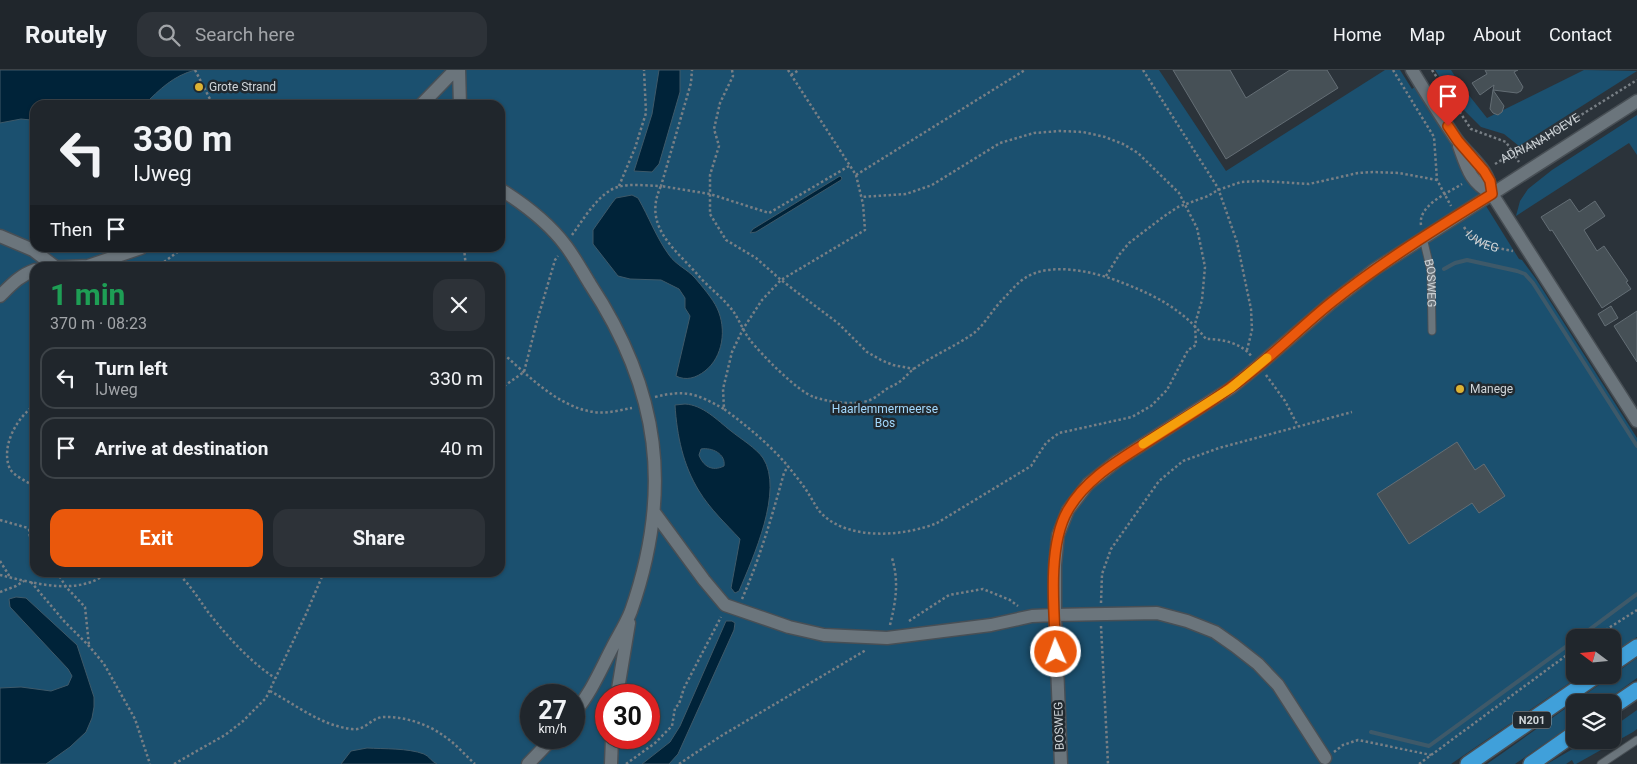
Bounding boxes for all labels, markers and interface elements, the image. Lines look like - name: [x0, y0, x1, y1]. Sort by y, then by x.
- search box: [137, 12, 487, 57]
- text: Routely: [25, 21, 107, 49]
- icon: search: [155, 21, 183, 49]
- text: Search here: [195, 23, 295, 46]
- text: Home: [1333, 24, 1382, 45]
- text: Map: [1410, 24, 1445, 45]
- text: About: [1473, 24, 1521, 45]
- text: Contact: [1549, 24, 1612, 45]
- pin: [1427, 75, 1469, 126]
- place label: Grote Strand: [209, 80, 276, 94]
- marker: Grote Strand: [193, 81, 205, 93]
- icon: arrive: [1434, 82, 1462, 110]
- street label: ADRIANAHOEVE: [1498, 110, 1583, 166]
- text: 330 m: [133, 119, 232, 160]
- icon: left: [50, 120, 115, 185]
- text: IJweg: [133, 161, 192, 186]
- icon: arrive: [102, 215, 130, 243]
- text: Then: [50, 218, 92, 241]
- street label: IJWEG: [1462, 227, 1500, 255]
- street label: BOSWEG: [1421, 257, 1439, 307]
- text: 1 min: [50, 277, 125, 312]
- button: close: [433, 279, 485, 331]
- text: 370 m · 08:23: [50, 314, 147, 333]
- text: Turn left: [95, 357, 168, 380]
- icon: left: [52, 364, 80, 392]
- text: 330 m: [430, 367, 483, 390]
- text: IJweg: [95, 380, 138, 399]
- place label: Manege: [1470, 382, 1513, 396]
- marker: Manege: [1454, 383, 1466, 395]
- park label: Haarlemmermeerse Bos: [832, 402, 938, 430]
- icon: arrive: [52, 434, 80, 462]
- text: Arrive at destination: [95, 437, 268, 460]
- text: 40 m: [440, 437, 483, 460]
- button: Exit: [50, 509, 263, 567]
- button: Share: [273, 509, 485, 567]
- position arrow: [1029, 625, 1081, 677]
- north arrow: [1566, 629, 1621, 684]
- map controls: [1566, 629, 1621, 749]
- speed limit sign: 30: [595, 684, 660, 749]
- button: layers: [1566, 694, 1621, 749]
- text: 27: [538, 696, 567, 725]
- street label: BOSWEG: [1051, 702, 1067, 750]
- road number: N201: [1513, 712, 1551, 728]
- text: km/h: [538, 722, 567, 736]

